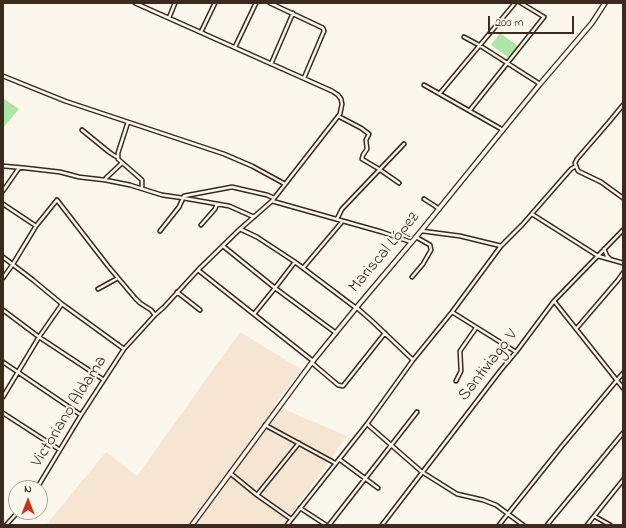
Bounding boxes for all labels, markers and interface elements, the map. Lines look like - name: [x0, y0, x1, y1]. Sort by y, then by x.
- scale bar: [490, 8, 576, 34]
- text: 200 m: [495, 14, 524, 32]
- street label: Mariscal López: [345, 208, 425, 298]
- street label: Santiviago V: [455, 326, 523, 406]
- street label: Victoriano Aldama: [28, 353, 112, 471]
- north arrow: [8, 480, 48, 520]
- text: N: [24, 481, 32, 497]

